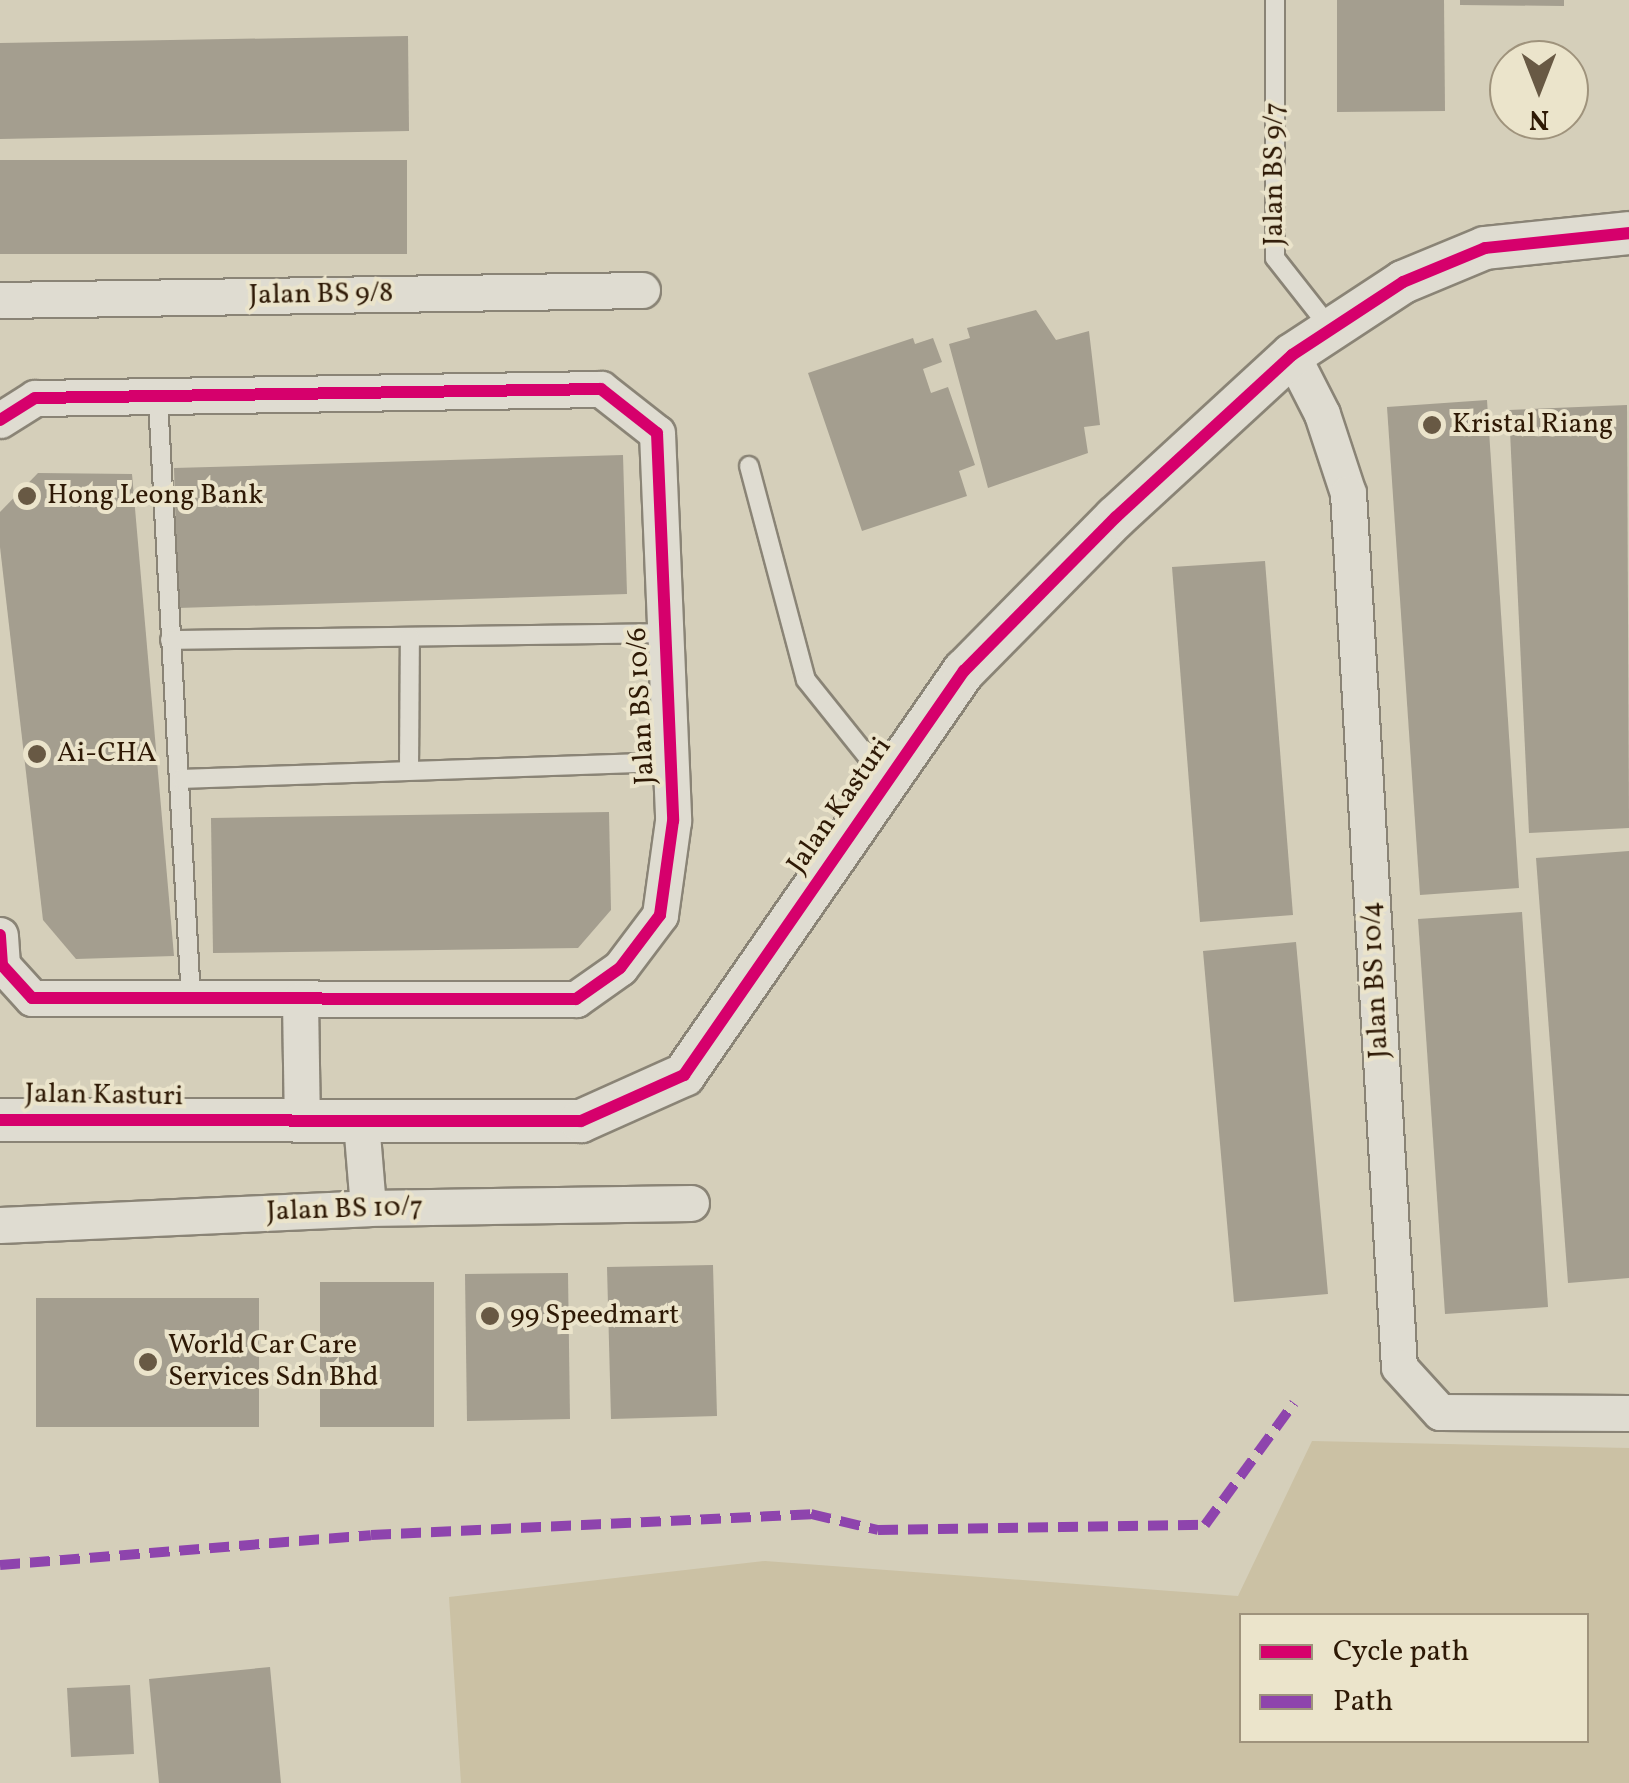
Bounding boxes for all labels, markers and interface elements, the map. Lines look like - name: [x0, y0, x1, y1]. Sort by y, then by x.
- north arrow: [1489, 40, 1589, 140]
- text: N: [1529, 99, 1549, 138]
- street label: Jalan BS 9/7: [1258, 102, 1292, 246]
- street label: Jalan BS 9/8: [249, 277, 393, 313]
- place label: Kristal Riang: [1452, 408, 1613, 442]
- marker: Kristal Riang: [1421, 414, 1443, 436]
- place label: Hong Leong Bank: [47, 479, 263, 513]
- marker: Hong Leong Bank: [16, 485, 38, 507]
- street label: Jalan BS 10/6: [621, 626, 663, 786]
- street label: Jalan Kasturi: [781, 731, 899, 881]
- place label: Ai-CHA: [57, 737, 157, 771]
- marker: Ai-CHA: [26, 743, 48, 765]
- street label: Jalan BS 10/4: [1355, 901, 1397, 1059]
- street label: Jalan Kasturi: [24, 1078, 184, 1114]
- street label: Jalan BS 10/7: [266, 1190, 424, 1230]
- place label: 99 Speedmart: [510, 1299, 679, 1333]
- marker: 99 Speedmart: [479, 1305, 501, 1327]
- place label: World Car Care Services Sdn Bhd: [168, 1329, 379, 1395]
- marker: World Car Care Services Sdn Bhd: [137, 1351, 159, 1373]
- legend: [1239, 1613, 1589, 1743]
- text: Cycle path: [1333, 1631, 1469, 1673]
- text: Path: [1333, 1681, 1393, 1723]

